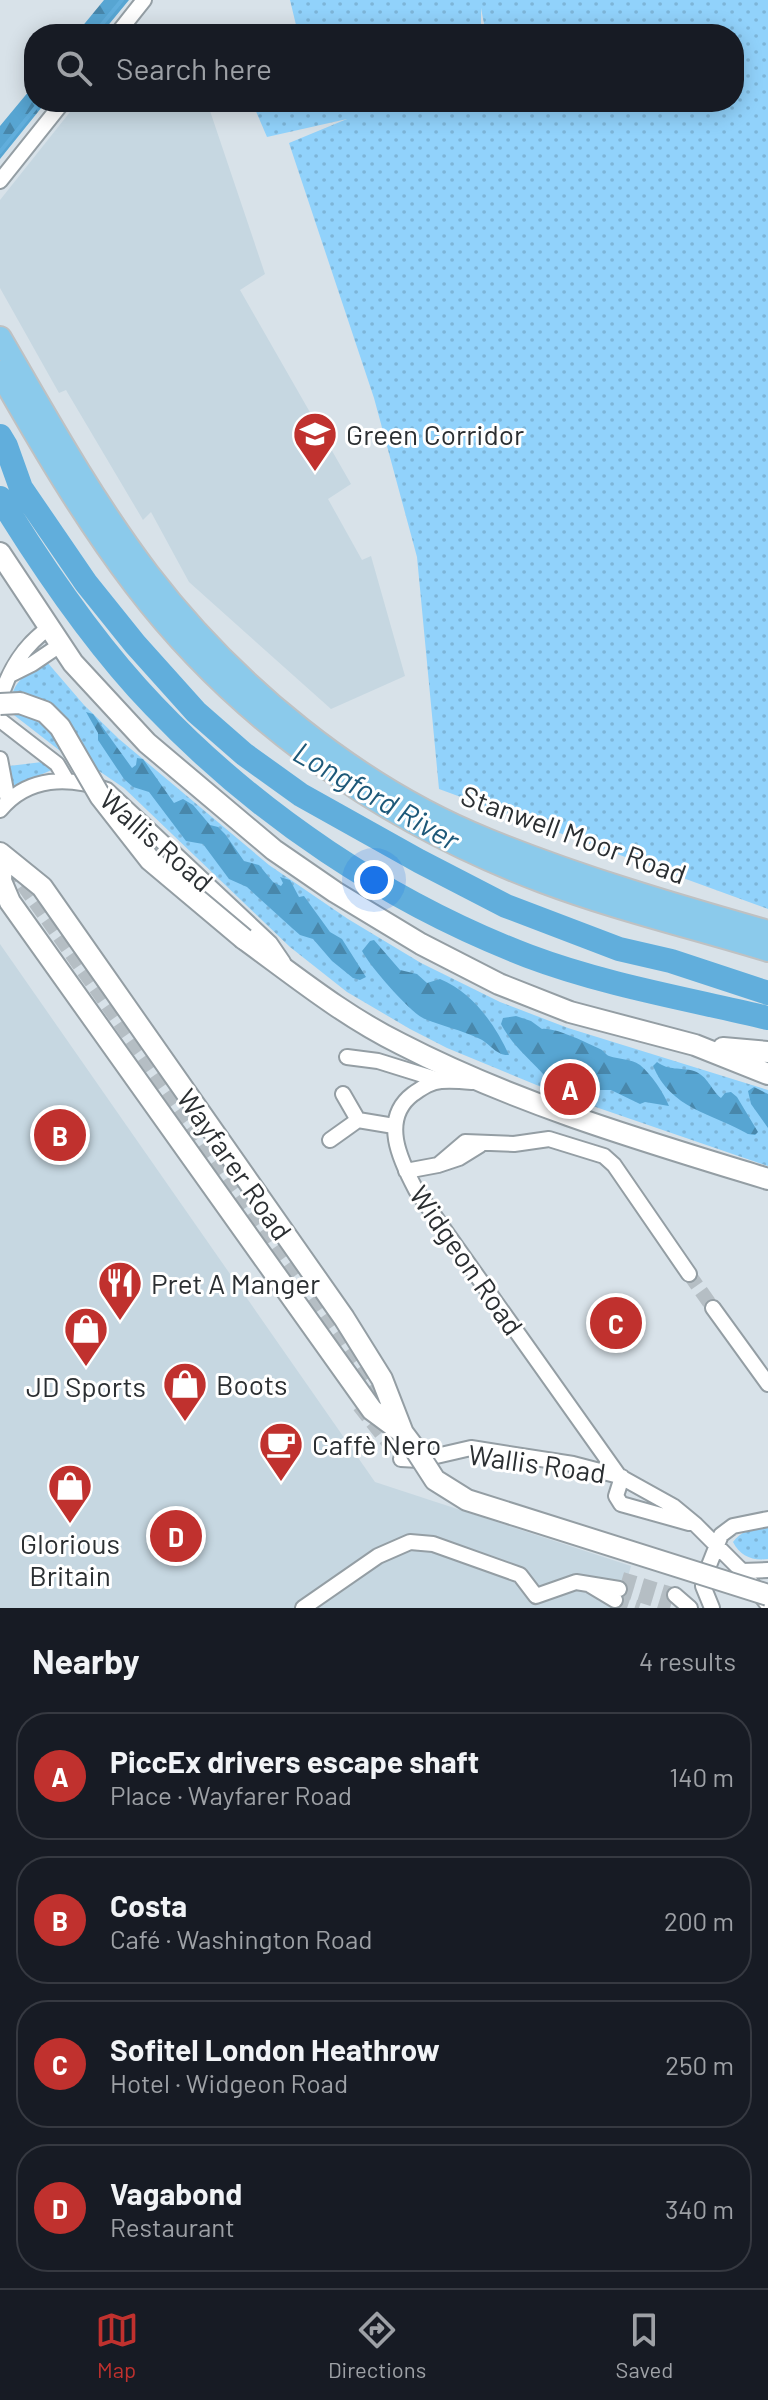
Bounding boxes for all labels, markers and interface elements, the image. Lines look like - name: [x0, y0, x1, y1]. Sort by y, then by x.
- search box: [24, 24, 744, 112]
- icon: search: [52, 46, 96, 90]
- text: Search here: [116, 50, 272, 86]
- school or university icon: Green Corridor: [291, 410, 339, 473]
- place label: Green Corridor: [346, 417, 524, 451]
- water label: Longford River: [288, 733, 467, 858]
- street label: Stanwell Moor Road: [457, 777, 691, 891]
- street label: Wallis Road: [94, 782, 220, 898]
- your location: [354, 860, 394, 900]
- pin: A: [544, 1059, 596, 1119]
- street label: Wayfarer Road: [170, 1082, 300, 1246]
- pin: B: [34, 1105, 86, 1165]
- street label: Widgeon Road: [403, 1179, 531, 1341]
- restaurant icon: Pret A Manger: [96, 1259, 144, 1322]
- place label: Pret A Manger: [151, 1266, 320, 1300]
- pin: C: [590, 1293, 642, 1353]
- shop icon: JD Sports: [62, 1305, 110, 1368]
- shop icon: Boots: [161, 1360, 209, 1423]
- place label: Boots: [216, 1367, 288, 1401]
- place label: JD Sports: [26, 1369, 146, 1403]
- cafe icon: Caffè Nero: [257, 1420, 305, 1483]
- place label: Caffè Nero: [312, 1427, 441, 1461]
- street label: Wallis Road: [466, 1437, 608, 1489]
- shop icon: Glorious Britain: [46, 1462, 94, 1525]
- pin: D: [150, 1506, 202, 1566]
- place label: Glorious Britain: [20, 1526, 120, 1592]
- text: Nearby: [32, 1640, 140, 1681]
- text: 4 results: [639, 1645, 736, 1676]
- text: PiccEx drivers escape shaft: [110, 1743, 479, 1779]
- text: A: [51, 1761, 69, 1792]
- text: 140 m: [669, 1761, 734, 1792]
- text: Place · Wayfarer Road: [110, 1779, 352, 1810]
- text: Costa: [110, 1887, 187, 1923]
- text: B: [52, 1905, 68, 1936]
- text: 200 m: [664, 1905, 734, 1936]
- text: Café · Washington Road: [110, 1923, 372, 1954]
- text: Sofitel London Heathrow: [110, 2031, 440, 2067]
- text: C: [52, 2049, 68, 2080]
- text: 250 m: [665, 2049, 734, 2080]
- text: Hotel · Widgeon Road: [110, 2067, 348, 2098]
- text: Vagabond: [110, 2175, 242, 2211]
- text: D: [52, 2193, 68, 2224]
- text: 340 m: [665, 2193, 734, 2224]
- text: Restaurant: [110, 2211, 235, 2242]
- tab: Map: [95, 2308, 139, 2382]
- tab: Directions: [328, 2308, 426, 2382]
- tab: Saved: [616, 2308, 673, 2382]

